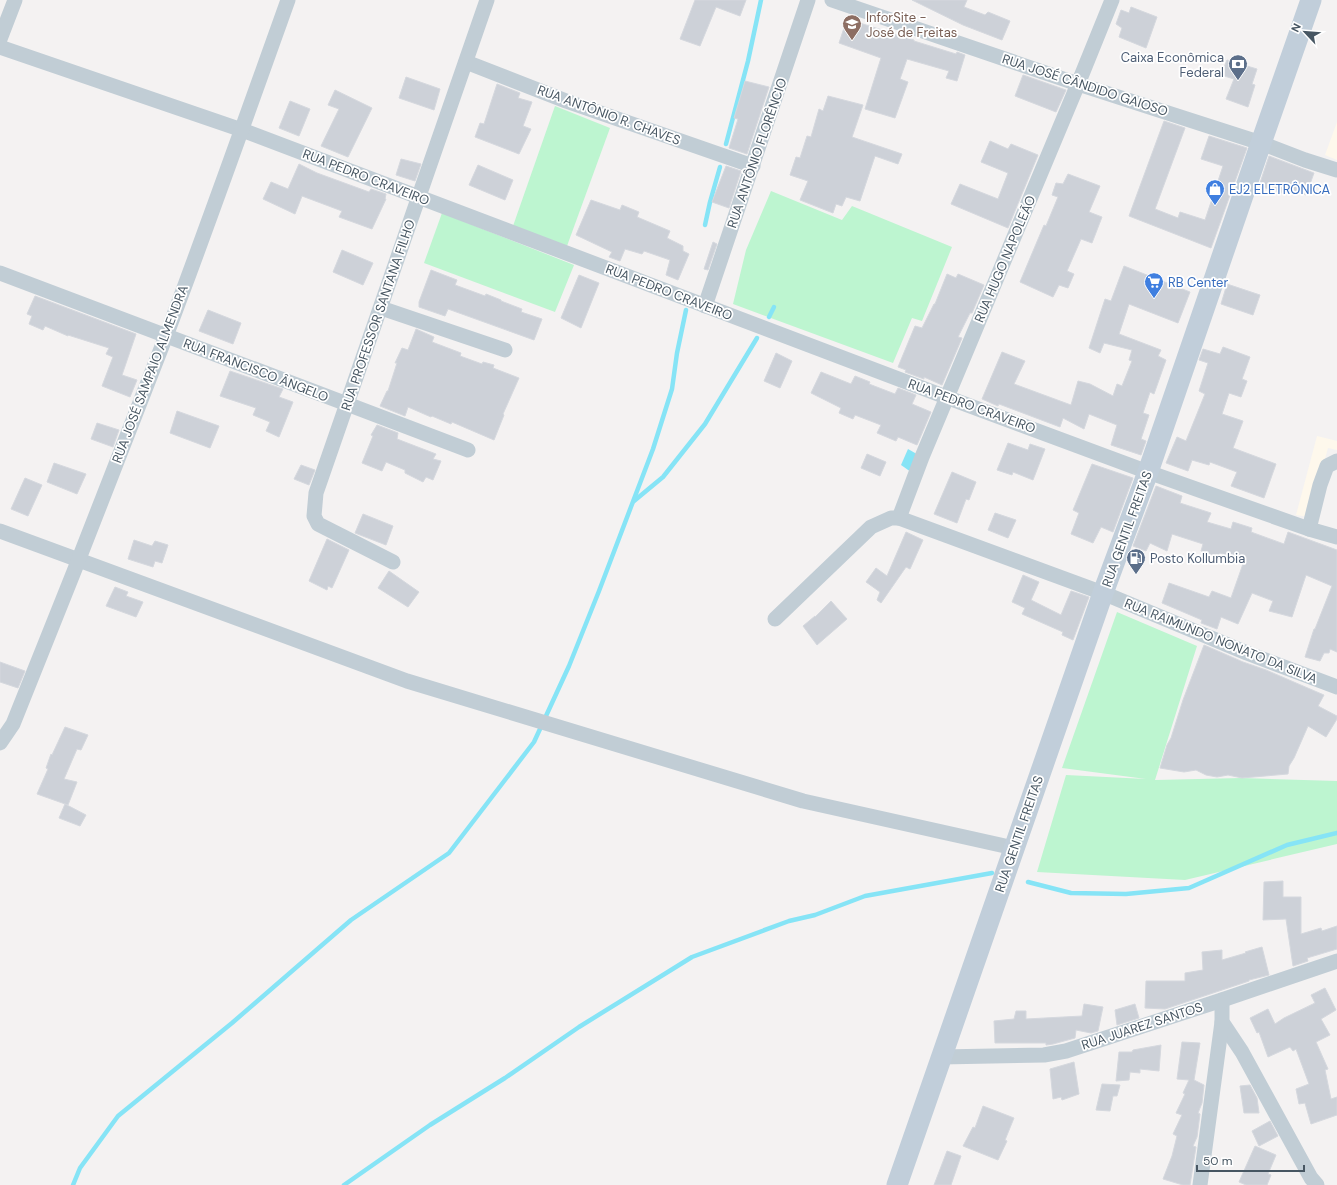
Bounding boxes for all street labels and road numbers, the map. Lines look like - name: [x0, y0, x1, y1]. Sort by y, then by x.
- street label: RUA JOSÉ CÂNDIDO GAIOSO: [1000, 49, 1170, 120]
- street label: RUA ANTÔNIO FLORÊNCIO: [723, 76, 791, 230]
- street label: RUA ANTÔNIO R. CHAVES: [535, 81, 683, 149]
- street label: RUA PEDRO CRAVEIRO: [300, 145, 432, 209]
- street label: RUA HUGO NAPOLEÃO: [971, 193, 1039, 325]
- street label: RUA PROFESSOR SANTANA FILHO: [337, 217, 419, 413]
- street label: RUA PEDRO CRAVEIRO: [603, 260, 735, 324]
- street label: RUA JOSÉ SAMPAIO ALMENDRA: [107, 282, 192, 466]
- street label: RUA FRANCISCO ÂNGELO: [181, 334, 331, 406]
- street label: RUA PEDRO CRAVEIRO: [906, 375, 1038, 437]
- street label: RUA GENTIL FREITAS: [1098, 469, 1156, 589]
- street label: RUA RAIMUNDO NONATO DA SILVA: [1122, 594, 1320, 688]
- street label: RUA GENTIL FREITAS: [991, 773, 1047, 895]
- street label: RUA JUAREZ SANTOS: [1079, 998, 1205, 1054]

